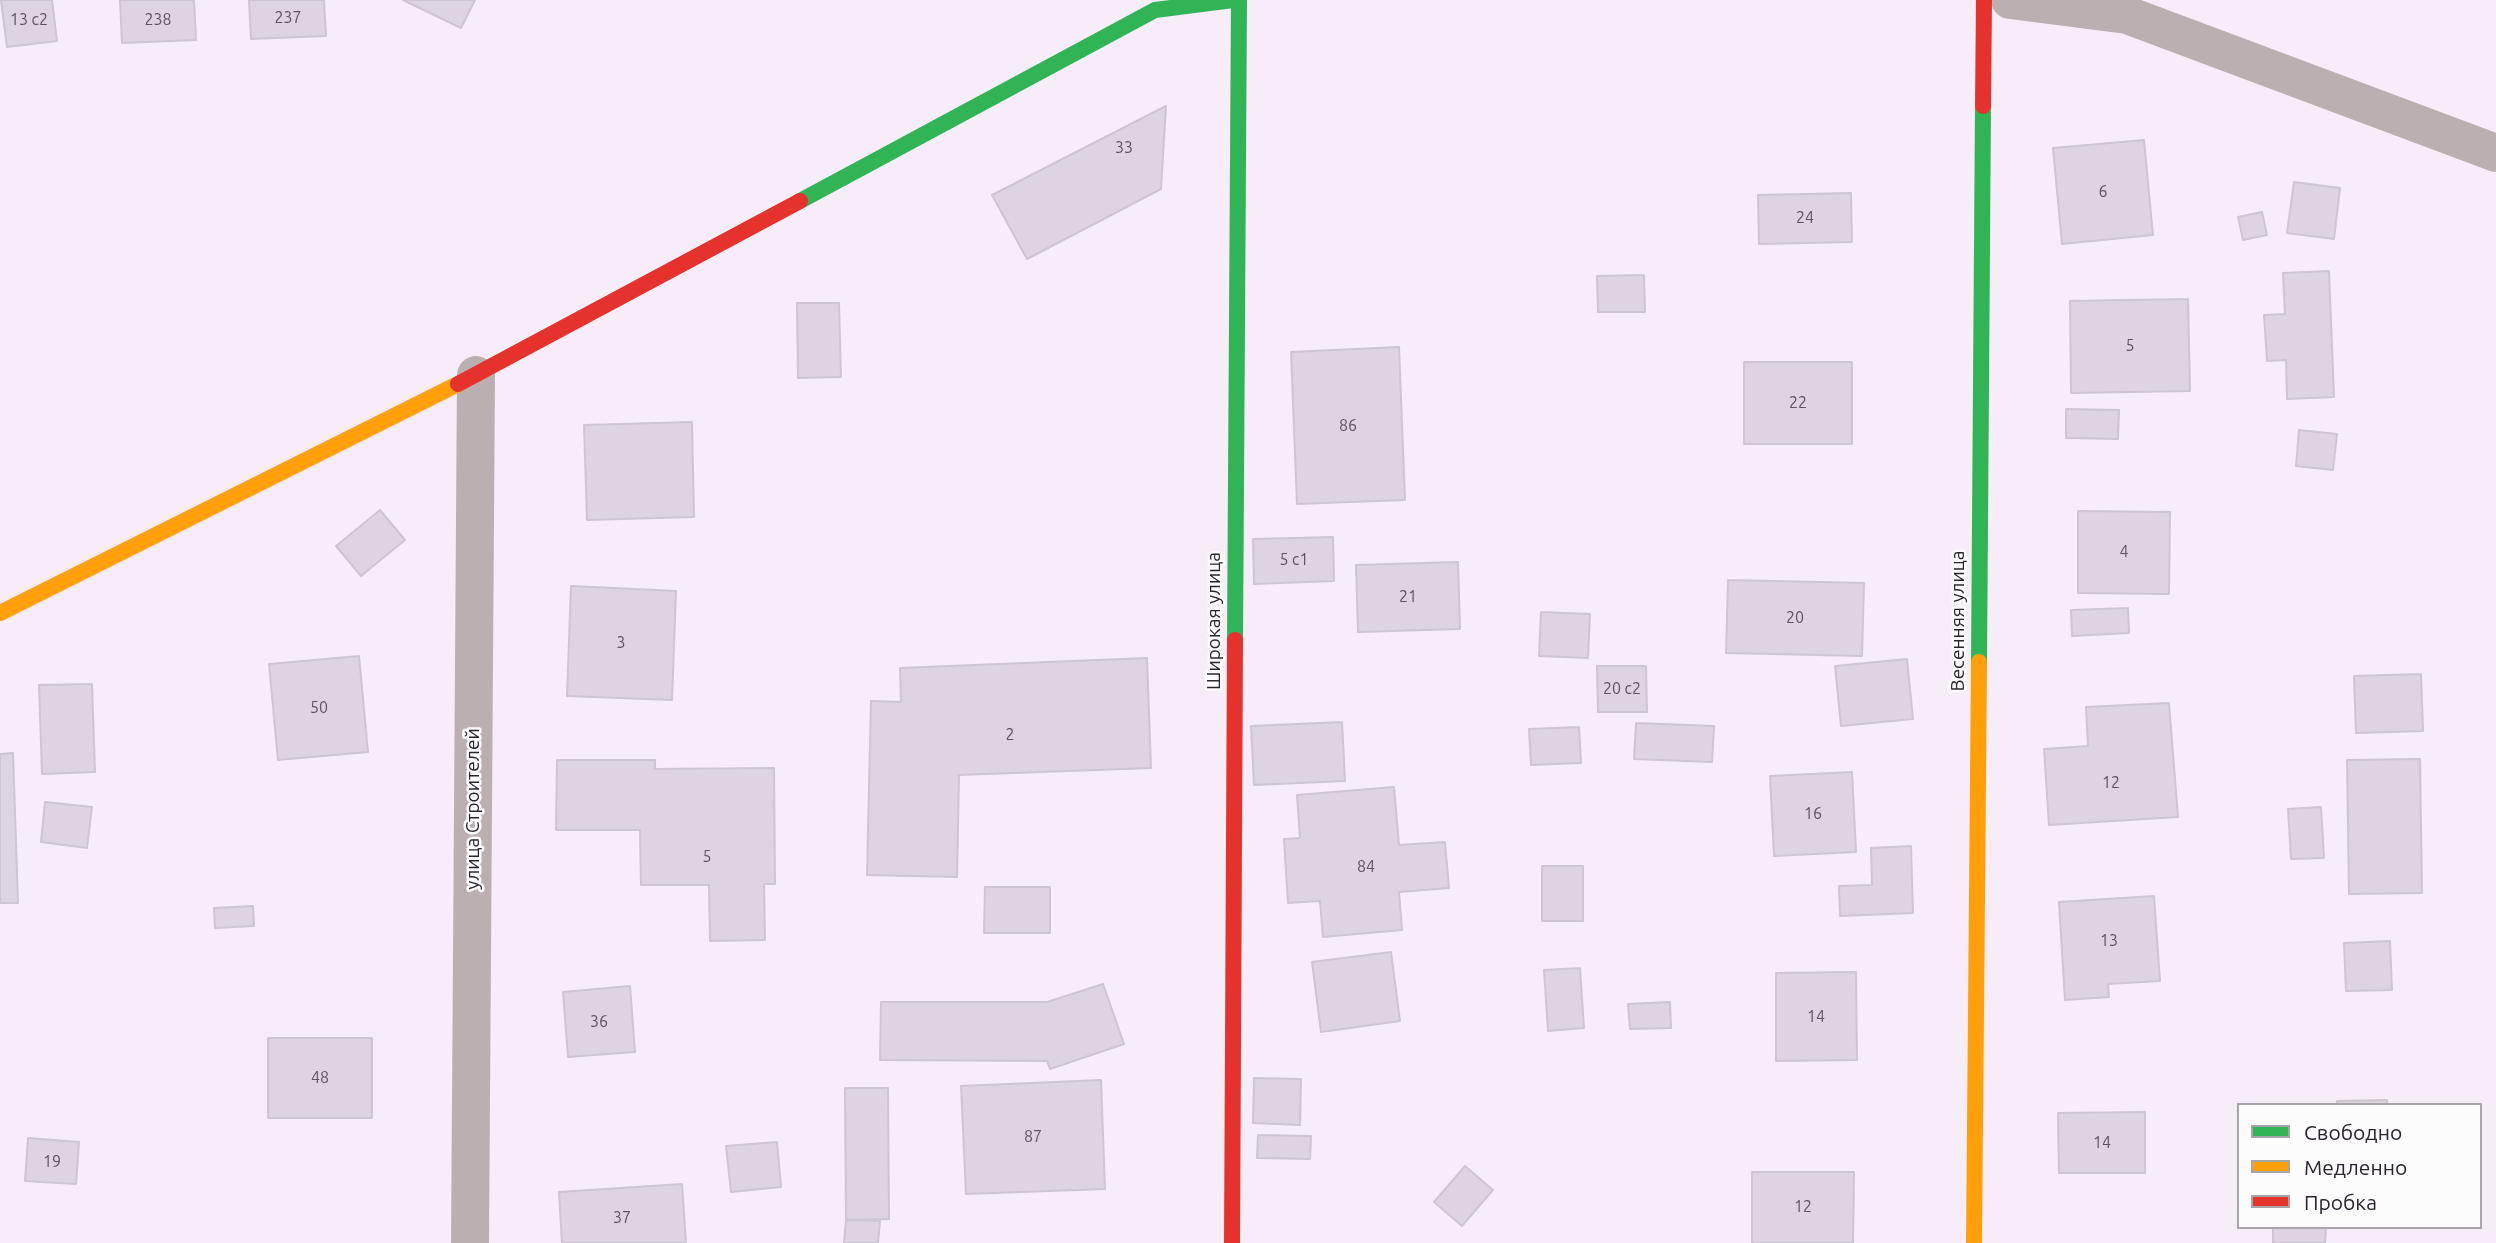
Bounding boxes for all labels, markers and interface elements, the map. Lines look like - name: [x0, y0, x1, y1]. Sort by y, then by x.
- house number: 237: [274, 8, 302, 28]
- house number: 13 с2: [10, 10, 48, 30]
- house number: 238: [144, 10, 172, 30]
- house number: 33: [1115, 138, 1133, 158]
- house number: 6: [2098, 182, 2108, 202]
- house number: 24: [1796, 208, 1814, 228]
- house number: 5: [2125, 336, 2135, 356]
- house number: 22: [1789, 393, 1807, 413]
- house number: 86: [1339, 416, 1357, 436]
- house number: 4: [2119, 542, 2129, 562]
- house number: 5 с1: [1279, 550, 1309, 570]
- street label: Весенняя улица: [1947, 551, 1969, 691]
- street label: Широкая улица: [1203, 552, 1225, 690]
- house number: 21: [1399, 587, 1417, 607]
- house number: 20: [1786, 608, 1804, 628]
- house number: 3: [616, 633, 626, 653]
- house number: 20 с2: [1603, 679, 1641, 699]
- house number: 50: [310, 698, 328, 718]
- house number: 2: [1005, 725, 1015, 745]
- street label: улица Строителей: [462, 728, 484, 890]
- house number: 12: [2102, 773, 2120, 793]
- house number: 16: [1804, 804, 1822, 824]
- house number: 5: [702, 847, 712, 867]
- house number: 84: [1357, 857, 1375, 877]
- house number: 13: [2100, 931, 2118, 951]
- house number: 14: [1807, 1007, 1825, 1027]
- house number: 36: [590, 1012, 608, 1032]
- house number: 48: [311, 1068, 329, 1088]
- legend: [2237, 1103, 2482, 1229]
- text: Свободно: [2304, 1120, 2402, 1144]
- house number: 87: [1024, 1127, 1042, 1147]
- house number: 14: [2093, 1133, 2111, 1153]
- house number: 19: [43, 1152, 61, 1172]
- text: Медленно: [2304, 1155, 2407, 1179]
- text: Пробка: [2304, 1190, 2377, 1214]
- house number: 12: [1794, 1197, 1812, 1217]
- house number: 37: [613, 1208, 631, 1228]

